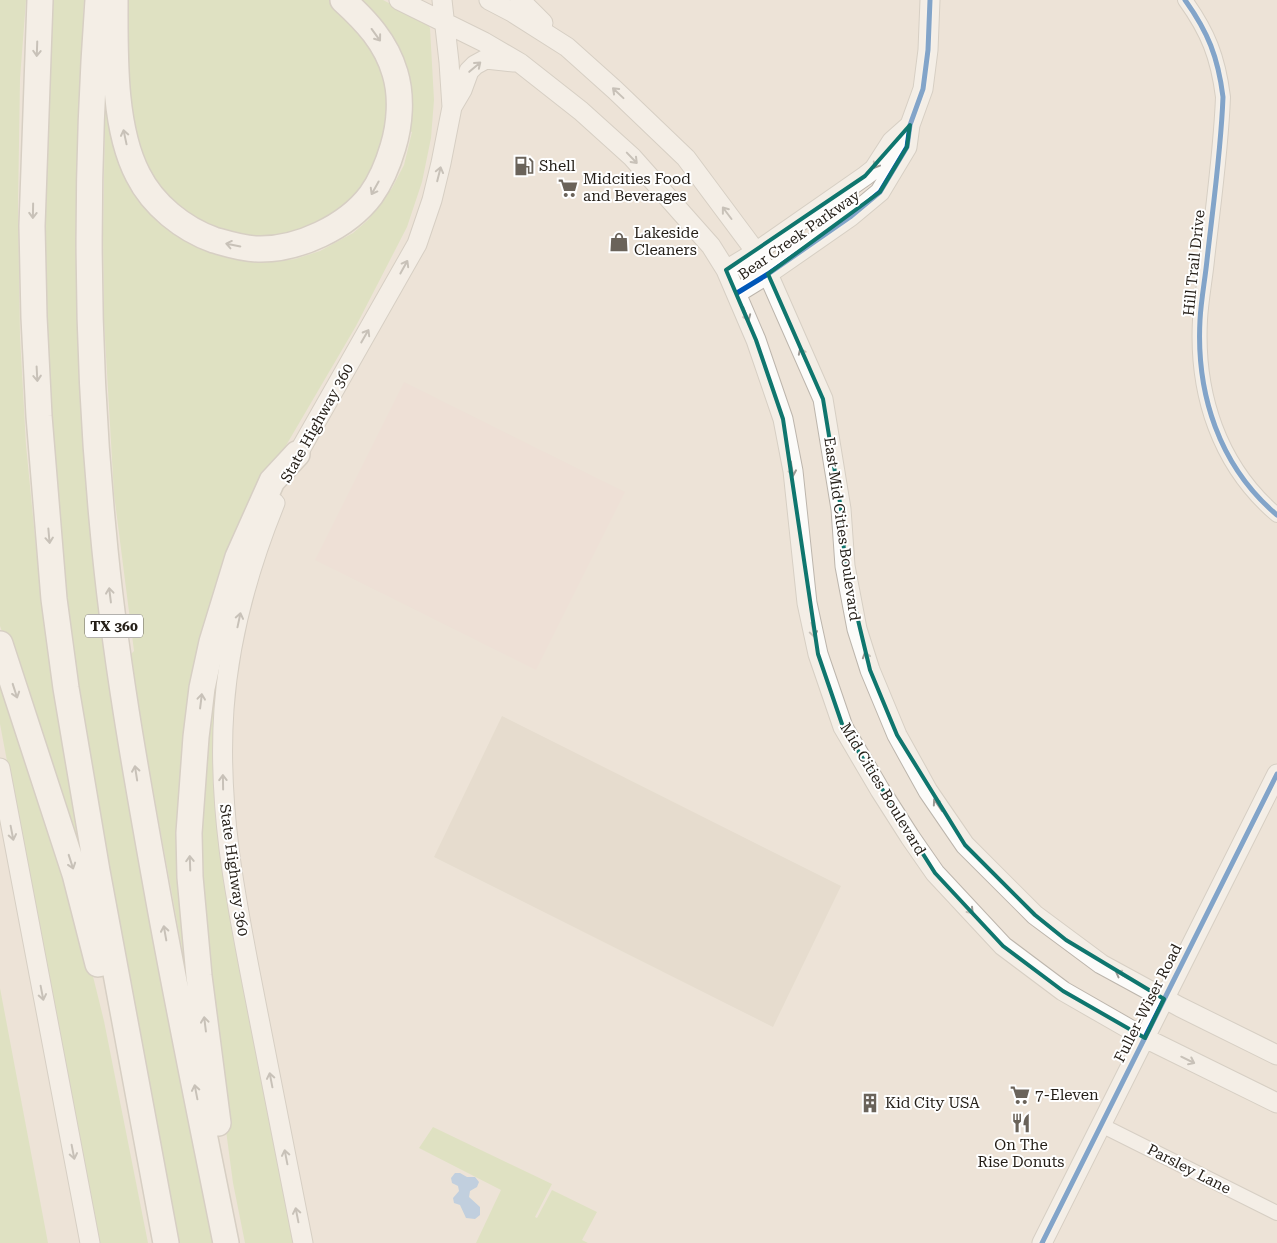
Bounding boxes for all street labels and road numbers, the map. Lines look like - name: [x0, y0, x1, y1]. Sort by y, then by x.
- street label: Bear Creek Parkway: [735, 186, 863, 284]
- street label: Hill Trail Drive: [1179, 209, 1209, 317]
- street label: State Highway 360: [277, 360, 357, 486]
- street label: East Mid Cities Boulevard: [820, 436, 864, 623]
- road number: TX 360: [85, 614, 143, 638]
- street label: Mid Cities Boulevard: [836, 720, 930, 859]
- street label: State Highway 360: [216, 803, 252, 937]
- street label: Fuller-Wiser Road: [1110, 940, 1186, 1065]
- street label: Parsley Lane: [1144, 1140, 1234, 1198]

